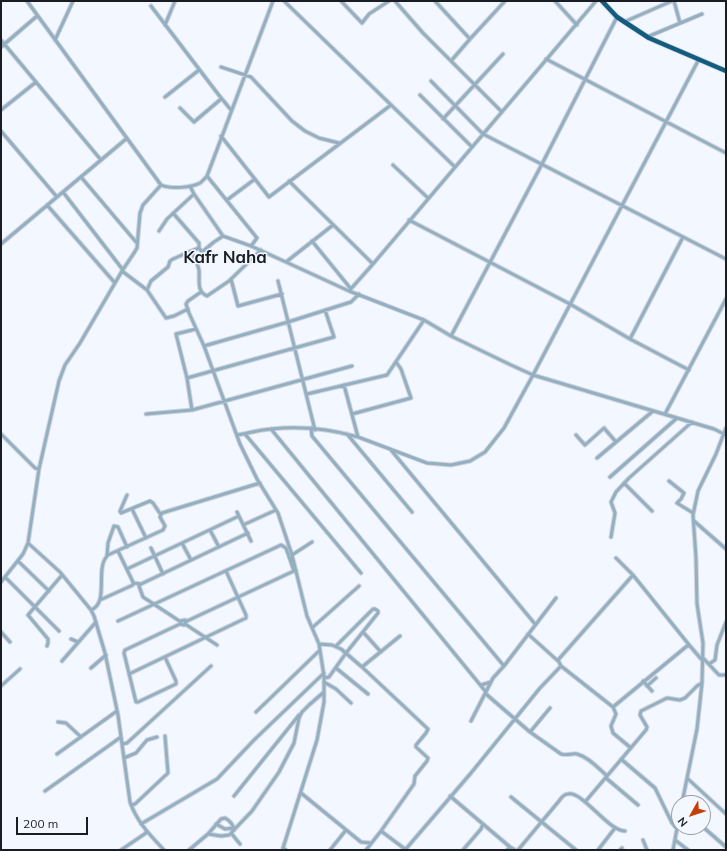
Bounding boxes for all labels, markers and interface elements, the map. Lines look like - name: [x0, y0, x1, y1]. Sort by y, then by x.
- district label: Kafr Naha: [183, 248, 267, 268]
- north arrow: [671, 795, 711, 835]
- scale bar: [18, 809, 90, 835]
- text: N: [674, 814, 691, 830]
- text: 200 m: [23, 816, 58, 831]

